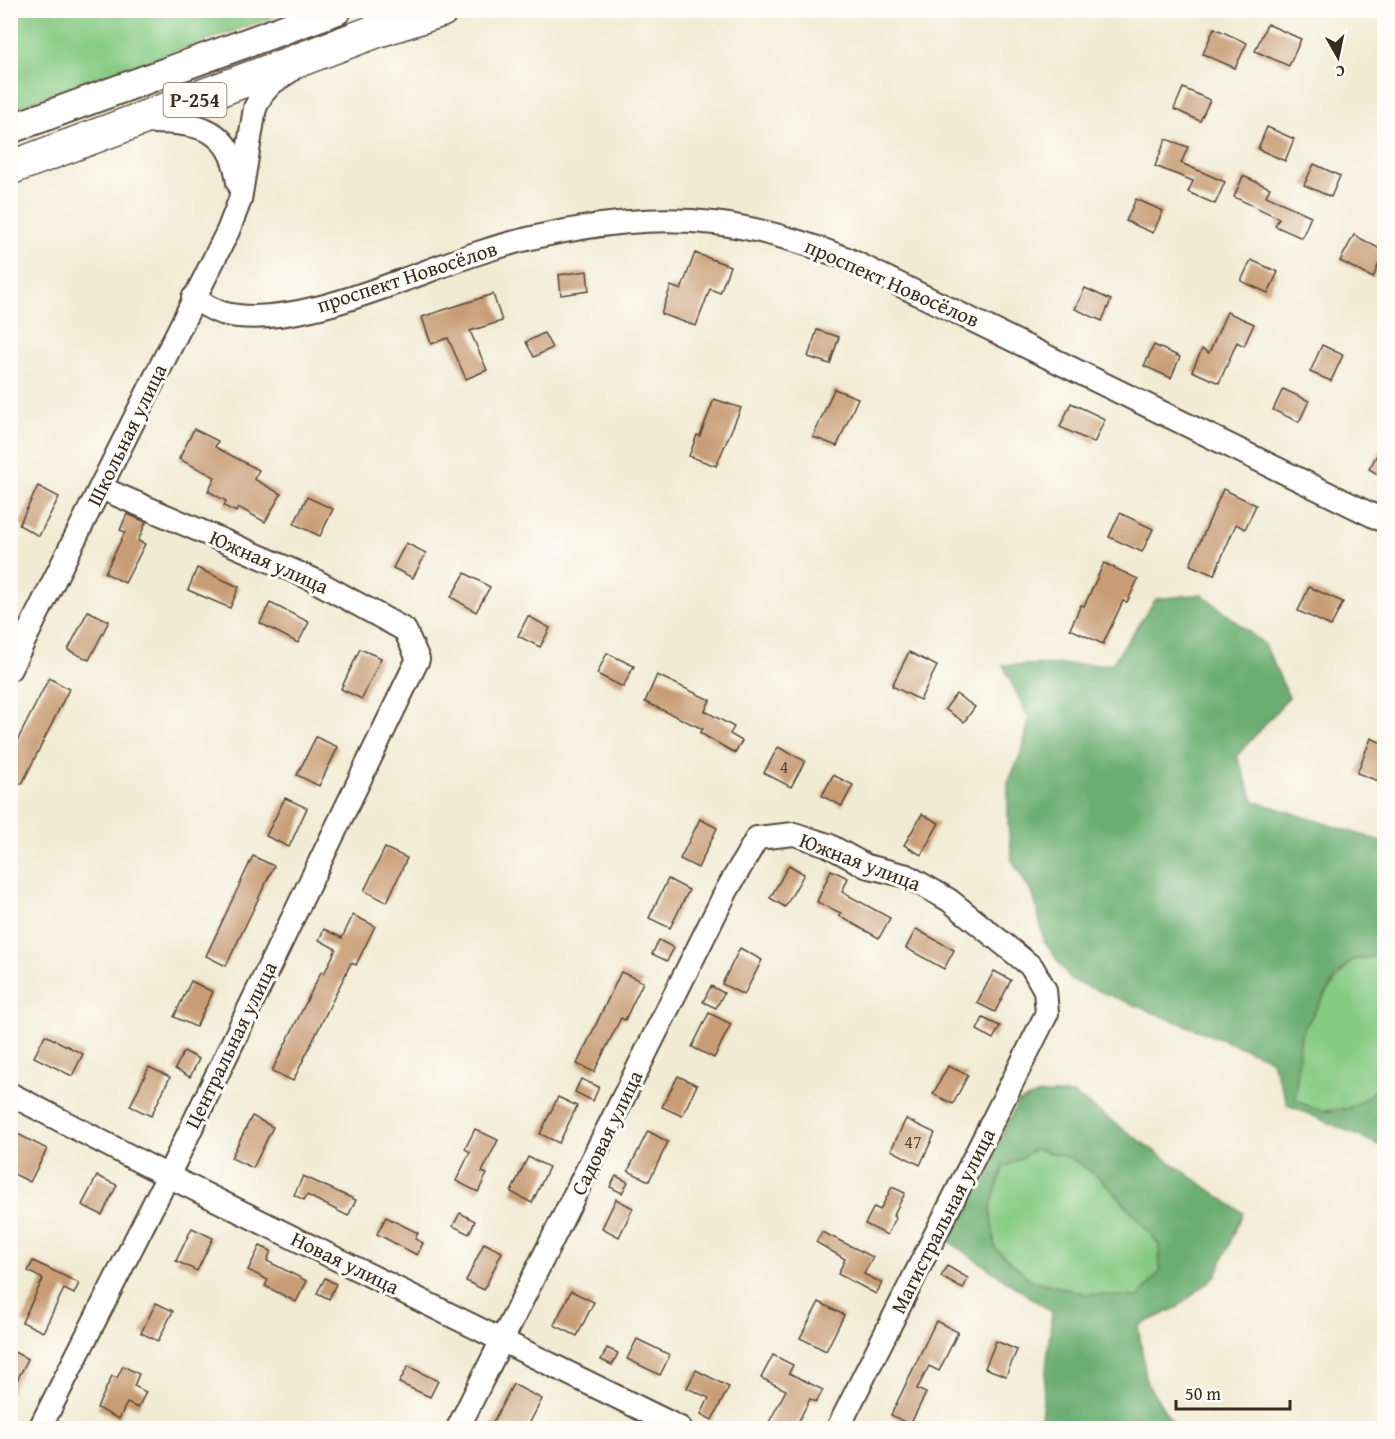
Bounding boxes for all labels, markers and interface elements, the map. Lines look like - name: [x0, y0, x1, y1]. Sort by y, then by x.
- north arrow: [1308, 27, 1368, 87]
- text: С: [1334, 59, 1347, 84]
- road number: Р-254: [164, 83, 226, 117]
- street label: проспект Новосёлов: [800, 230, 984, 335]
- street label: проспект Новосёлов: [313, 233, 501, 320]
- street label: Школьная улица: [79, 358, 174, 511]
- street label: Южная улица: [205, 521, 334, 602]
- house number: 4: [780, 753, 788, 780]
- street label: Южная улица: [795, 824, 925, 899]
- street label: Центральная улица: [177, 956, 285, 1134]
- street label: Садовая улица: [563, 1065, 650, 1201]
- street label: Магистральная улица: [882, 1123, 1003, 1319]
- house number: 47: [904, 1128, 922, 1155]
- street label: Новая улица: [286, 1223, 405, 1302]
- scale bar: [1176, 1373, 1290, 1411]
- text: 50 m: [1185, 1380, 1221, 1407]

